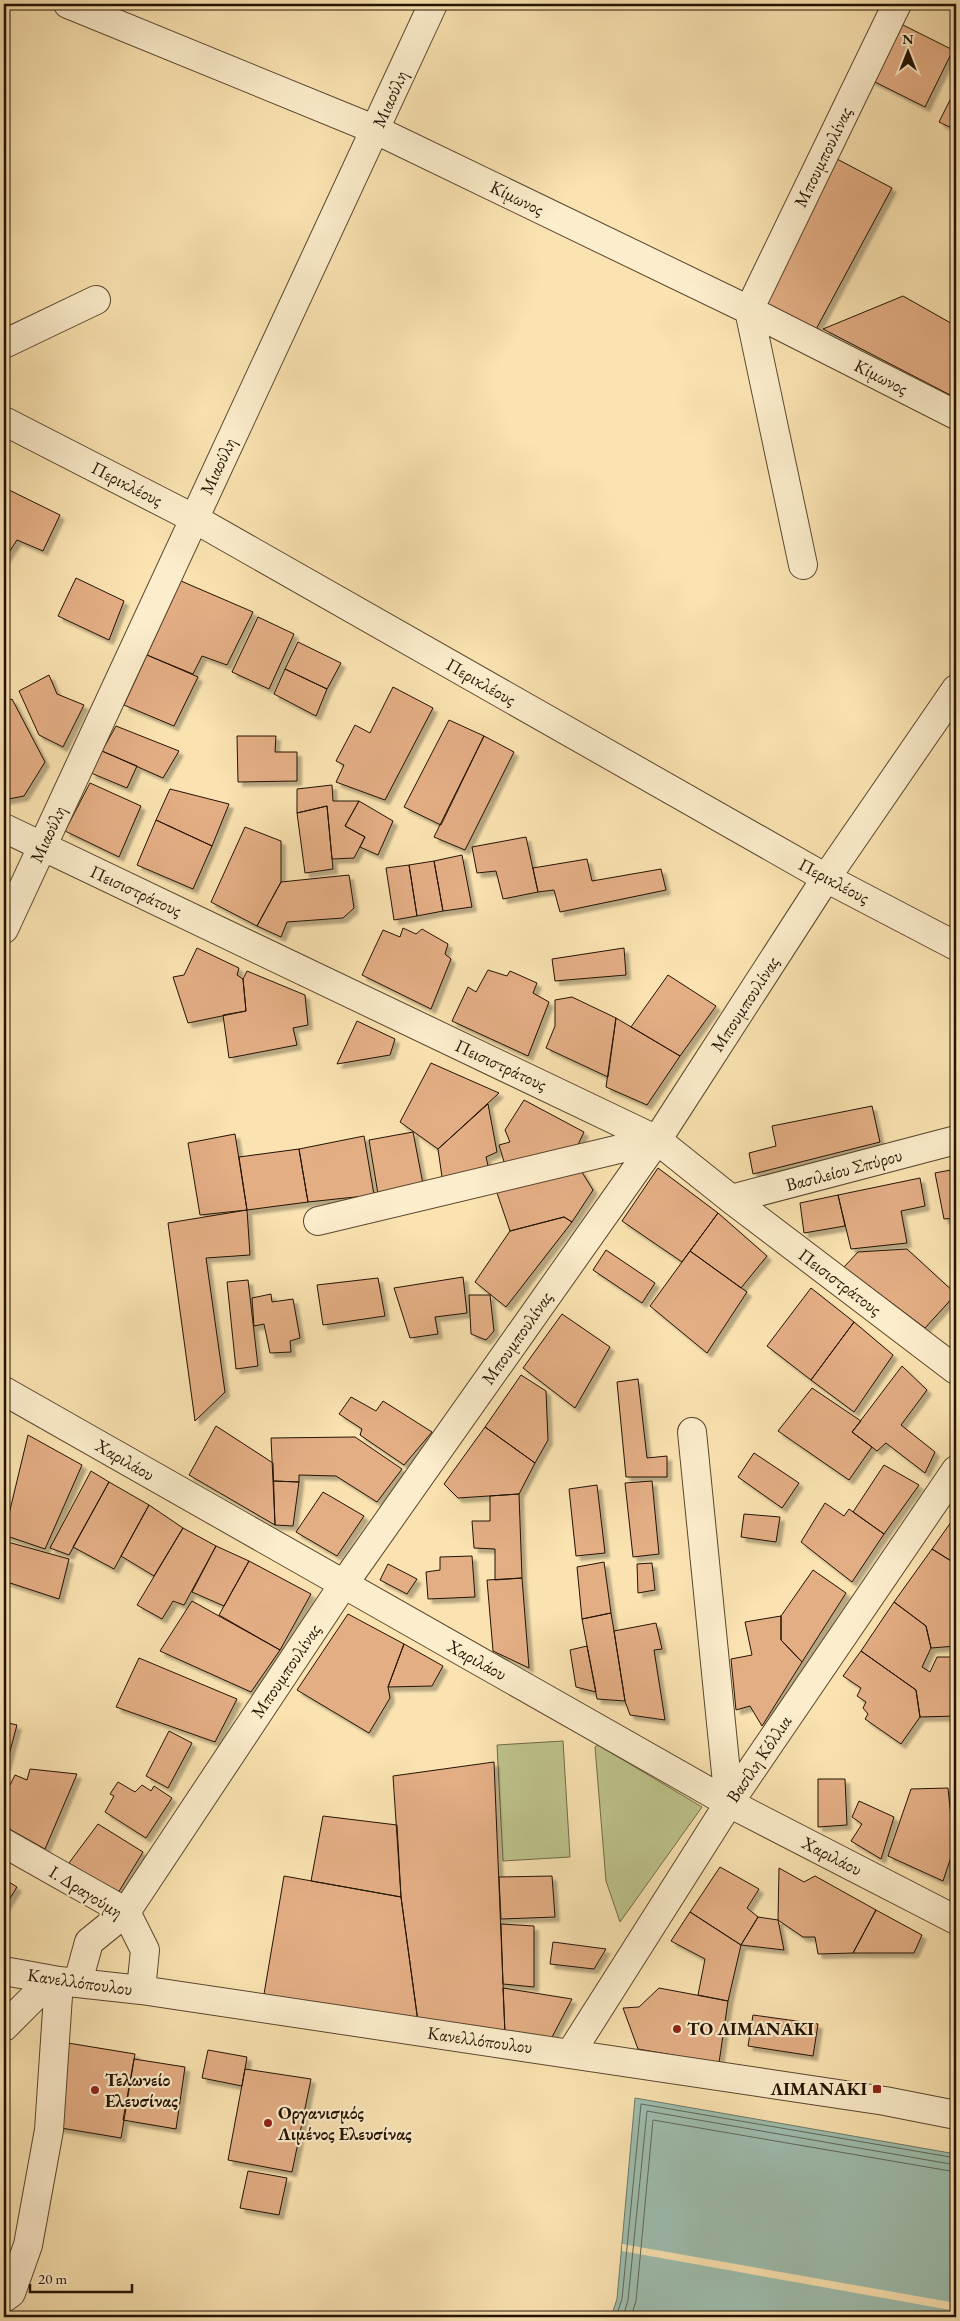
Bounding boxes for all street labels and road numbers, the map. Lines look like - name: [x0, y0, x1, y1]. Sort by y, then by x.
- street label: Μιαούλη: [367, 67, 412, 131]
- street label: Μπουμπουλίνας: [788, 103, 857, 211]
- street label: Κίμωνος: [487, 175, 548, 220]
- street label: Κίμωνος: [851, 353, 912, 400]
- street label: Μιαούλη: [194, 434, 241, 498]
- street label: Περικλέους: [88, 456, 167, 511]
- street label: Περικλέους: [442, 652, 520, 711]
- street label: Μιαούλη: [24, 802, 71, 866]
- street label: Περικλέους: [795, 852, 874, 909]
- street label: Πεισιστράτους: [87, 859, 186, 922]
- street label: Μπουμπουλίνας: [705, 952, 784, 1056]
- street label: Πεισιστράτους: [452, 1033, 551, 1096]
- street label: Βασιλείου Σπύρου: [783, 1143, 905, 1196]
- street label: Πεισιστράτους: [794, 1243, 887, 1320]
- street label: Μπουμπουλίνας: [476, 1286, 557, 1389]
- street label: Χαριλάου: [91, 1433, 159, 1486]
- street label: Μπουμπουλίνας: [246, 1619, 326, 1722]
- street label: Χαριλάου: [443, 1633, 511, 1685]
- street label: Βασίλη Κόλλια: [721, 1710, 797, 1807]
- street label: Χαριλάου: [797, 1830, 866, 1880]
- street label: Ι. Δραγούμη: [45, 1860, 127, 1923]
- street label: Κανελλόπουλου: [26, 1963, 134, 2000]
- street label: Κανελλόπουλου: [426, 2021, 534, 2058]

